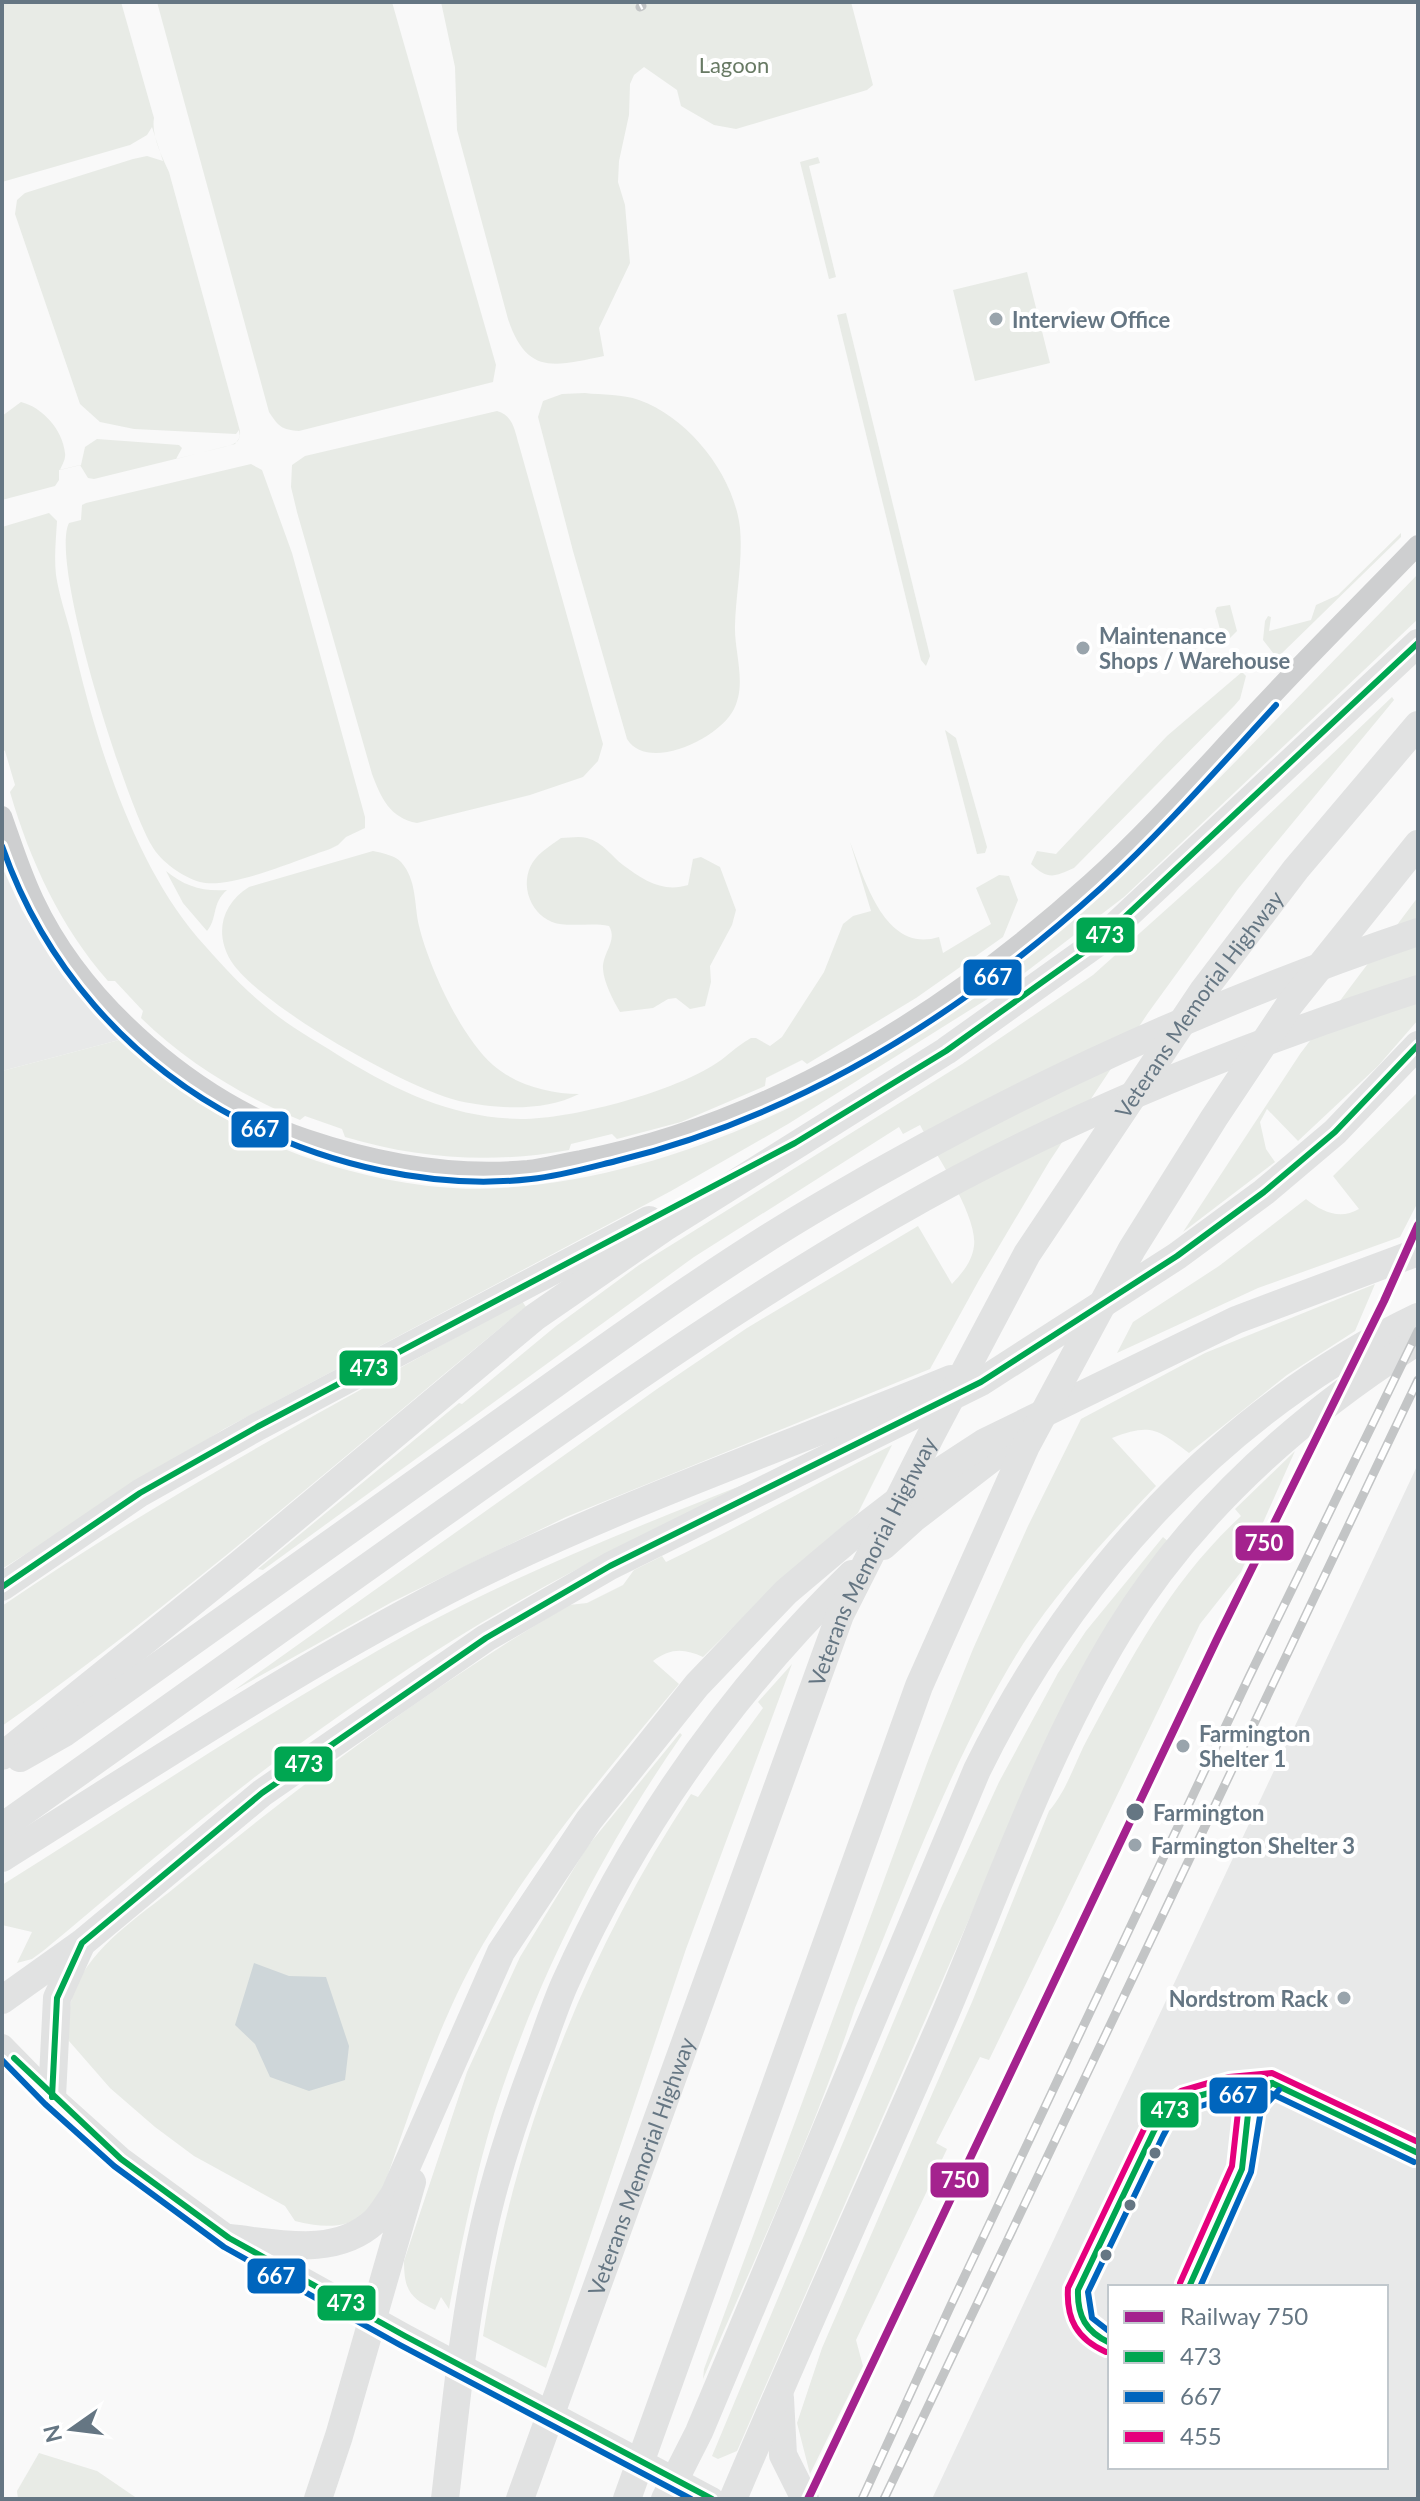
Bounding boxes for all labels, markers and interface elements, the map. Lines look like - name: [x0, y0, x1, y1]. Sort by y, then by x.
- park label: Lagoon: [699, 51, 769, 78]
- place label: Interview Office: [1012, 306, 1170, 333]
- marker: Interview Office: [987, 310, 1005, 328]
- place label: Maintenance Shops / Warehouse: [1099, 622, 1291, 674]
- marker: Maintenance Shops / Warehouse: [1074, 639, 1092, 657]
- street label: Veterans Memorial Highway: [1109, 884, 1289, 1123]
- line badge: 473: [1075, 916, 1136, 954]
- text: 473: [1086, 921, 1124, 948]
- line badge: 667: [962, 958, 1023, 997]
- text: 667: [974, 963, 1012, 990]
- line badge: 667: [230, 1110, 290, 1149]
- text: 667: [241, 1115, 279, 1142]
- line badge: 473: [338, 1349, 399, 1387]
- text: 473: [350, 1354, 388, 1381]
- street label: Veterans Memorial Highway: [802, 1431, 942, 1690]
- line badge: 750: [1234, 1524, 1295, 1562]
- text: 750: [1245, 1529, 1283, 1556]
- place label: Farmington Shelter 1: [1199, 1720, 1311, 1772]
- marker: Farmington Shelter 1: [1174, 1737, 1192, 1755]
- line badge: 473: [273, 1745, 334, 1783]
- text: 473: [285, 1750, 323, 1777]
- place label: Farmington: [1153, 1799, 1265, 1826]
- marker: Farmington: [1124, 1801, 1146, 1823]
- place label: Farmington Shelter 3: [1151, 1832, 1355, 1859]
- marker: Farmington Shelter 3: [1126, 1836, 1144, 1854]
- place label: Nordstrom Rack: [1169, 1985, 1328, 2012]
- marker: Nordstrom Rack: [1335, 1989, 1353, 2007]
- street label: Veterans Memorial Highway: [581, 2033, 700, 2299]
- line badge: 667: [1208, 2076, 1269, 2115]
- text: 667: [1219, 2081, 1257, 2108]
- line badge: 473: [1139, 2091, 1200, 2129]
- text: 473: [1151, 2096, 1189, 2123]
- unlabelled marker: [1147, 2145, 1163, 2161]
- line badge: 750: [929, 2161, 990, 2199]
- text: 750: [941, 2166, 979, 2193]
- unlabelled marker: [1122, 2197, 1138, 2213]
- unlabelled marker: [1098, 2247, 1114, 2263]
- line badge: 667: [246, 2257, 307, 2295]
- text: 667: [257, 2262, 295, 2289]
- line badge: 473: [316, 2284, 377, 2322]
- legend: [1108, 2285, 1388, 2469]
- text: 473: [327, 2289, 365, 2316]
- text: Railway 750: [1180, 2301, 1308, 2330]
- text: 473: [1180, 2341, 1222, 2370]
- text: 667: [1180, 2381, 1222, 2410]
- north arrow: [32, 2389, 112, 2469]
- text: 455: [1180, 2421, 1222, 2450]
- text: N: [37, 2422, 67, 2445]

